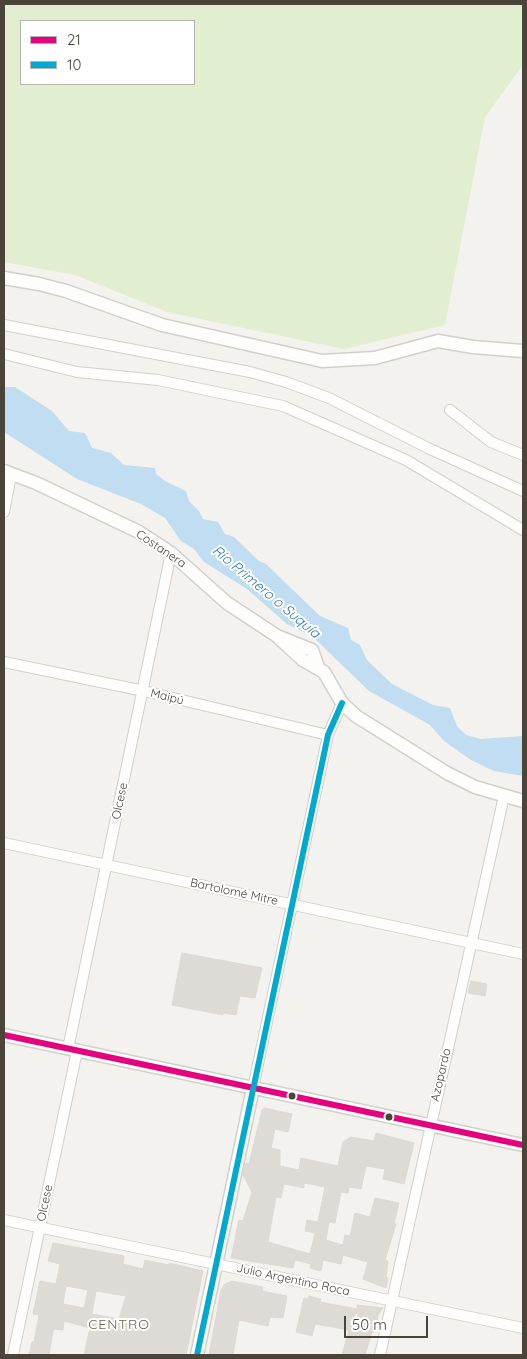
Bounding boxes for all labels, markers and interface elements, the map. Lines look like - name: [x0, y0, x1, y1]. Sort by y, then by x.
- legend: [20, 20, 195, 85]
- text: 21: [67, 30, 81, 49]
- text: 10: [67, 55, 81, 74]
- street label: Costanera: [133, 527, 189, 571]
- water label: Río Primero o Suquía: [209, 542, 323, 642]
- street label: Maipú: [149, 686, 185, 708]
- street label: Olcese: [109, 781, 131, 821]
- street label: Bartolomé Mitre: [189, 876, 279, 908]
- street label: Azopardo: [428, 1047, 454, 1103]
- unlabelled marker: [287, 1091, 297, 1101]
- unlabelled marker: [384, 1112, 394, 1122]
- street label: Olcese: [34, 1183, 56, 1223]
- street label: Julio Argentino Roca: [235, 1261, 351, 1299]
- scale bar: [347, 1306, 431, 1338]
- text: 50 m: [352, 1315, 387, 1334]
- district label: CENTRO: [87, 1317, 151, 1333]

